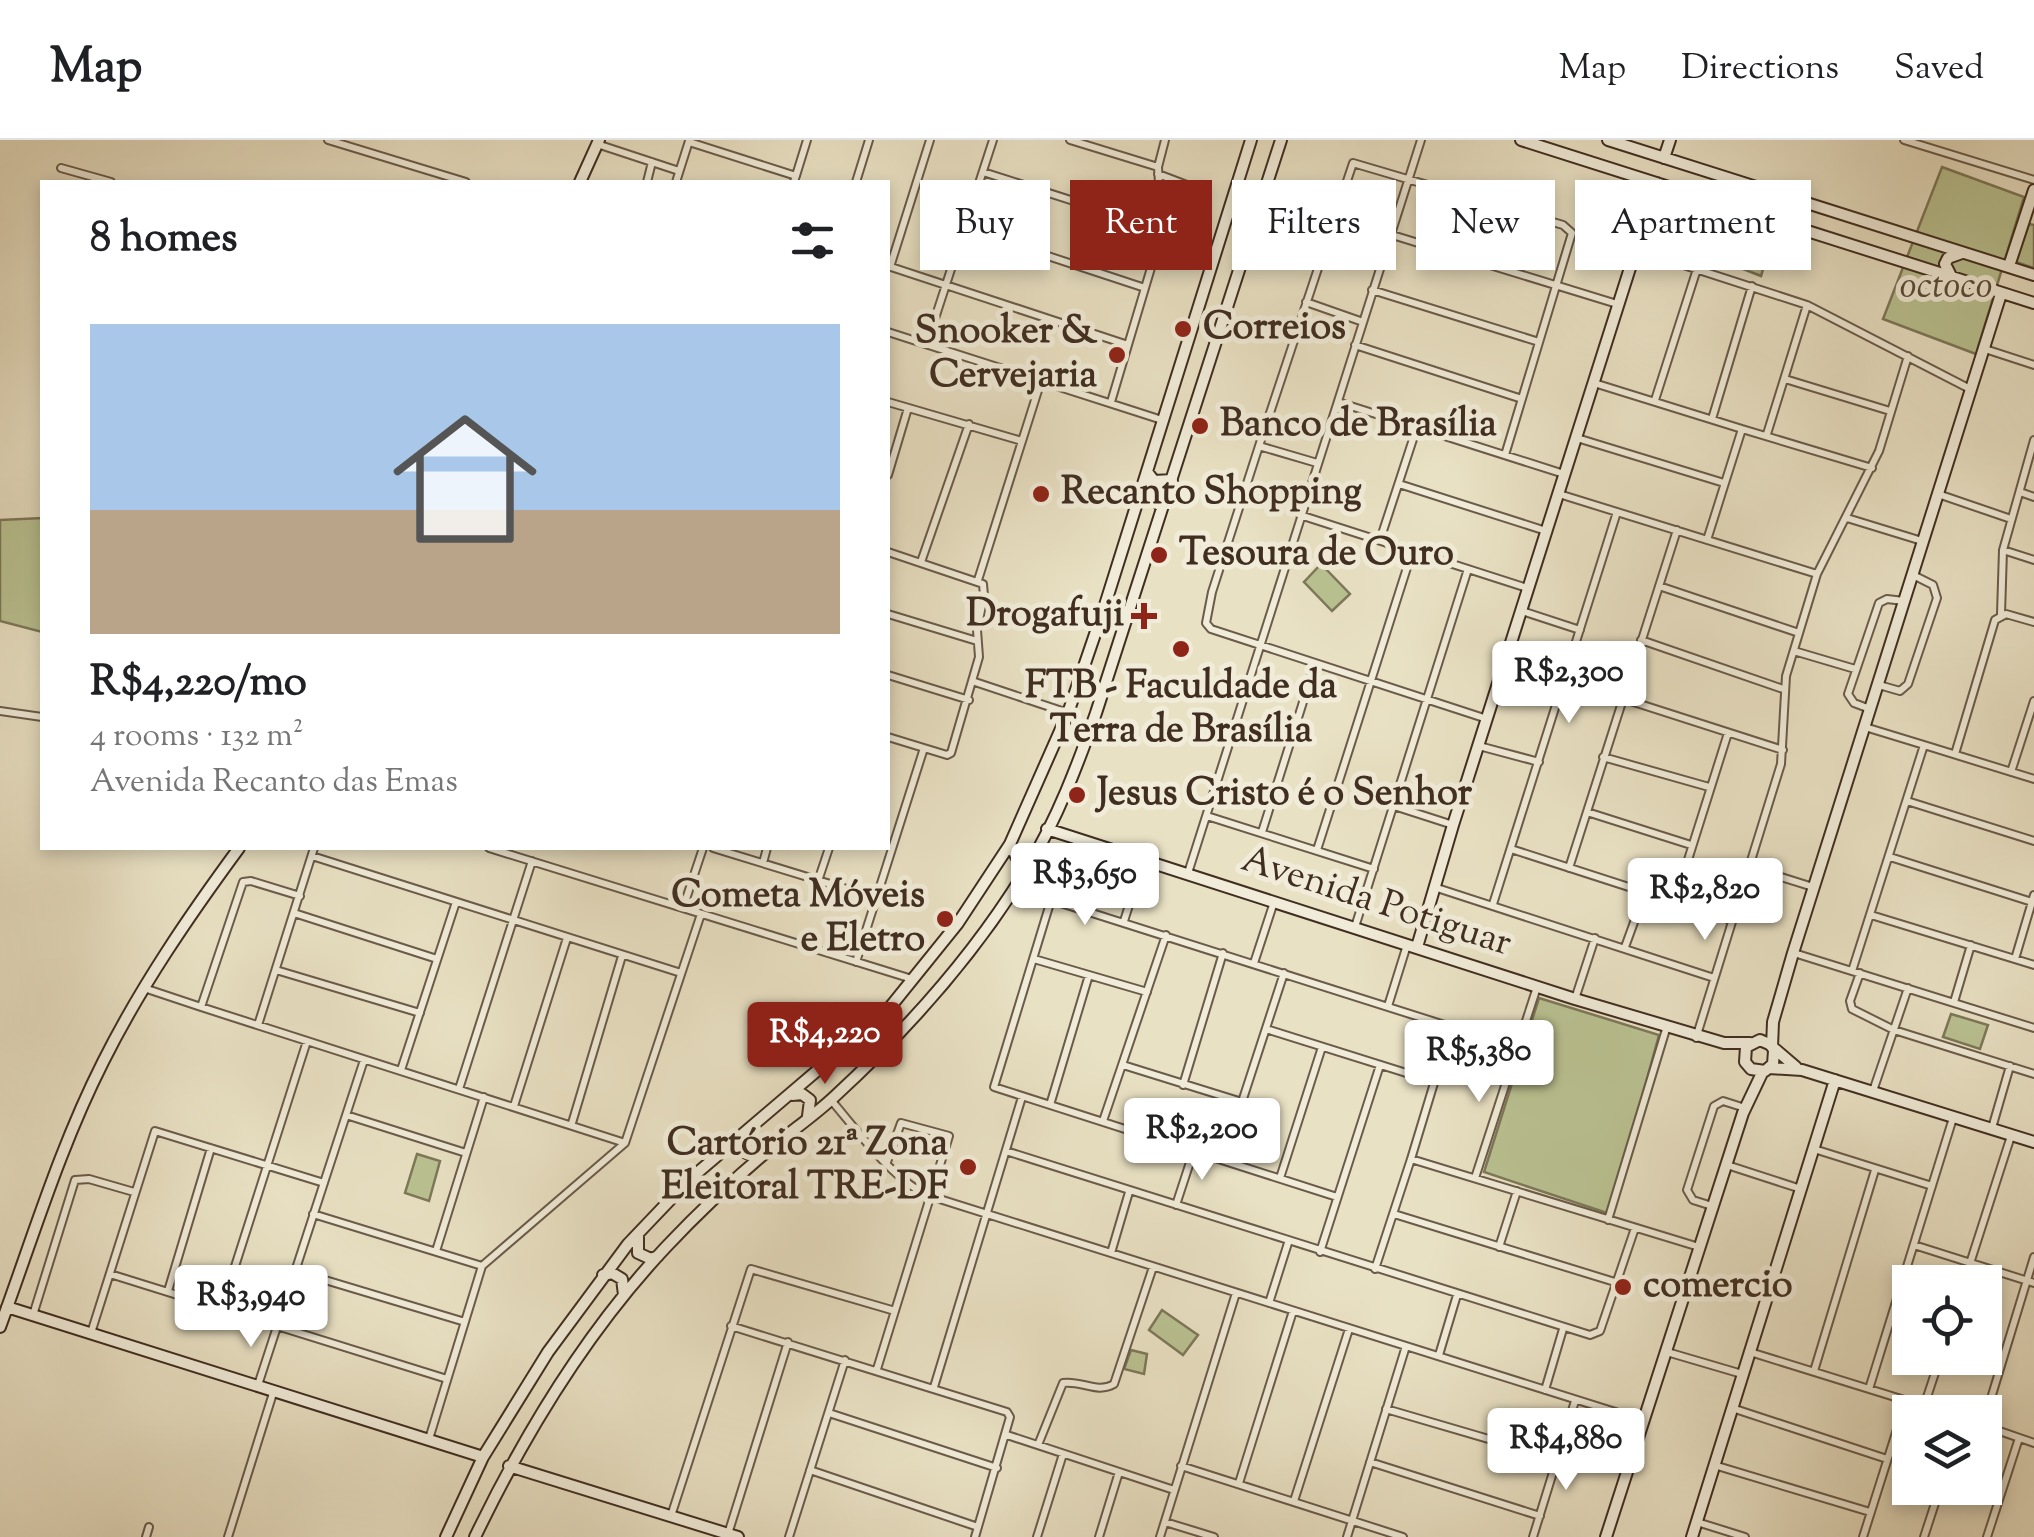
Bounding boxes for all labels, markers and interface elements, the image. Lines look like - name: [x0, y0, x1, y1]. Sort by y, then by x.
- text: Map: [50, 35, 142, 104]
- text: Map: [1559, 44, 1626, 95]
- text: Directions: [1681, 44, 1839, 95]
- text: Saved: [1894, 44, 1984, 95]
- chip: Buy: [920, 180, 1050, 270]
- chip: Rent: [1070, 180, 1212, 270]
- chip: Filters: [1232, 180, 1396, 270]
- chip: New: [1416, 180, 1555, 270]
- chip: Apartment: [1575, 180, 1811, 270]
- text: 8 homes: [90, 210, 238, 270]
- icon: filters: [785, 213, 840, 268]
- park label: octoco: [1899, 261, 1993, 315]
- place label: Correios: [1203, 302, 1346, 356]
- place label: Snooker & Cervejaria: [915, 306, 1098, 404]
- marker: Correios: [1172, 318, 1194, 340]
- marker: Snooker & Cervejaria: [1106, 344, 1128, 366]
- icon: home: [375, 389, 555, 569]
- place label: Banco de Brasília: [1220, 399, 1497, 453]
- marker: Banco de Brasília: [1189, 415, 1211, 437]
- place label: Recanto Shopping: [1061, 467, 1362, 521]
- marker: Recanto Shopping: [1030, 483, 1052, 505]
- place label: Tesoura de Ouro: [1179, 528, 1454, 582]
- marker: Tesoura de Ouro: [1148, 544, 1170, 566]
- place label: Drogafuji: [966, 589, 1124, 643]
- marker: Drogafuji: [1133, 605, 1155, 627]
- marker: FTB - Faculdade da Terra de Brasília: [1170, 638, 1192, 660]
- pin: R$2,300: [1477, 641, 1661, 726]
- text: R$2,300: [1514, 650, 1624, 696]
- text: R$4,220/mo: [90, 654, 307, 714]
- place label: FTB - Faculdade da Terra de Brasília: [1025, 661, 1337, 759]
- text: 4 rooms · 132 m²: [90, 714, 304, 760]
- text: Avenida Recanto das Emas: [90, 760, 458, 806]
- place label: Jesus Cristo é o Senhor: [1094, 768, 1473, 822]
- marker: Jesus Cristo é o Senhor: [1066, 784, 1088, 806]
- street label: Avenida Potiguar: [1234, 834, 1518, 972]
- pin: R$3,650: [993, 843, 1177, 928]
- text: R$3,650: [1033, 852, 1137, 898]
- pin: R$2,820: [1613, 858, 1797, 943]
- text: R$2,820: [1650, 867, 1760, 913]
- place label: Cometa Móveis e Eletro: [671, 870, 925, 968]
- marker: Cometa Móveis e Eletro: [934, 908, 956, 930]
- pin: R$4,220: [733, 1002, 917, 1087]
- text: R$4,220: [769, 1011, 881, 1057]
- pin: R$5,380: [1387, 1020, 1571, 1105]
- text: R$5,380: [1427, 1029, 1531, 1075]
- pin: R$2,200: [1110, 1098, 1294, 1183]
- text: R$2,200: [1146, 1107, 1258, 1153]
- place label: Cartório 21ª Zona Eleitoral TRE-DF: [661, 1118, 948, 1216]
- marker: Cartório 21ª Zona Eleitoral TRE-DF: [957, 1156, 979, 1178]
- place label: comercio: [1643, 1260, 1793, 1314]
- pin: R$3,940: [159, 1265, 343, 1350]
- map controls: [1892, 1265, 2002, 1505]
- button: locate: [1892, 1265, 2002, 1375]
- text: R$3,940: [197, 1274, 305, 1320]
- marker: comercio: [1612, 1276, 1634, 1298]
- button: layers: [1892, 1395, 2002, 1505]
- pin: R$4,880: [1474, 1408, 1658, 1493]
- text: R$4,880: [1509, 1417, 1623, 1463]

